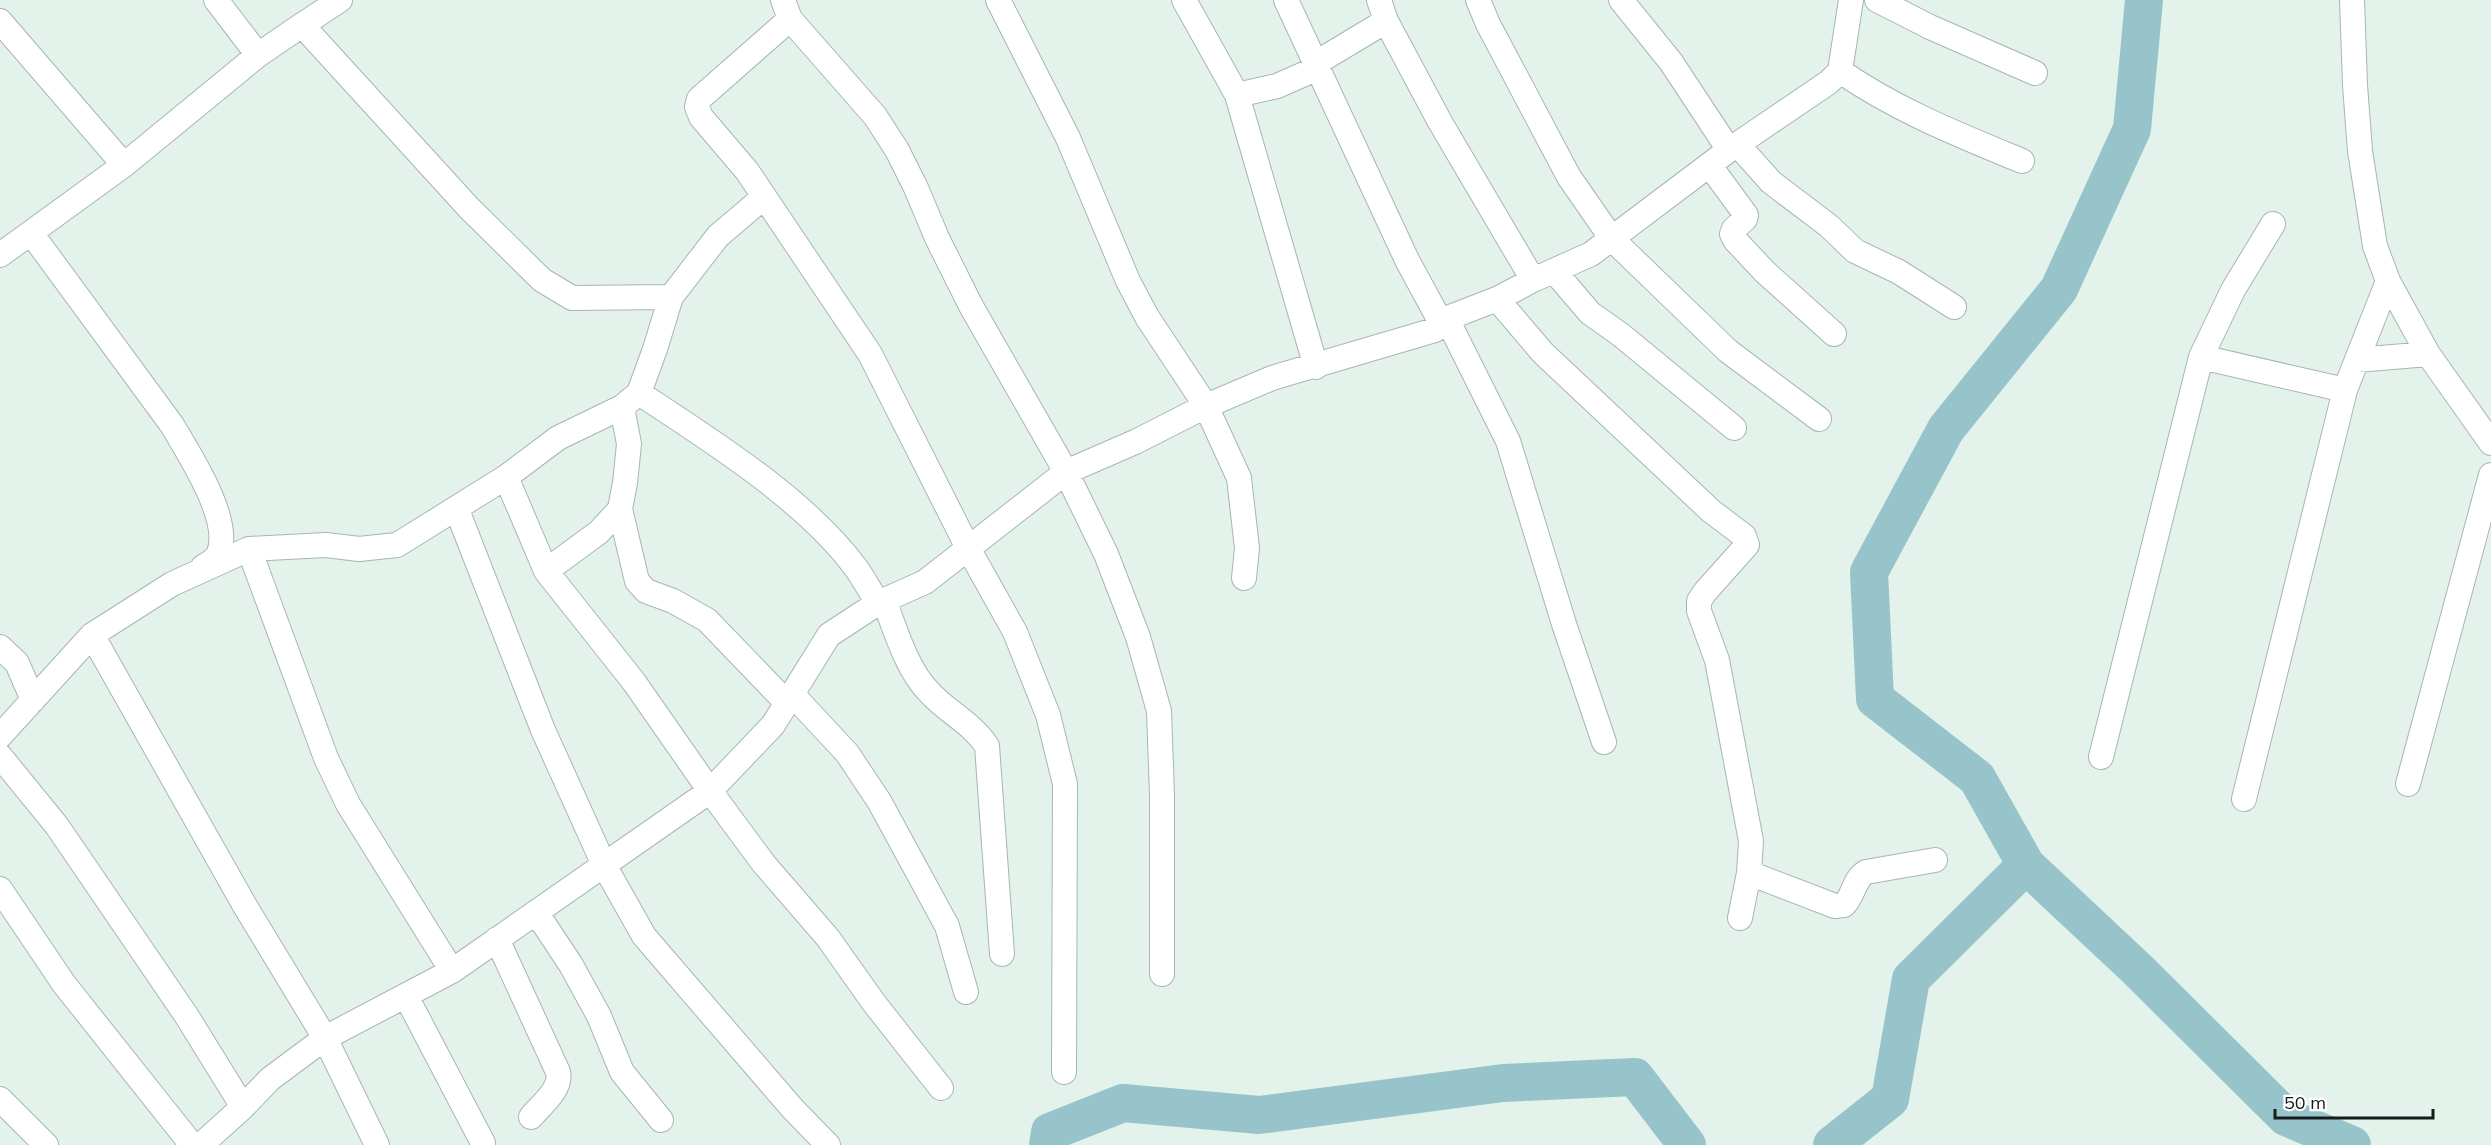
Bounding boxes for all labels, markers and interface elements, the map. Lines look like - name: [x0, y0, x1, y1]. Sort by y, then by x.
- scale bar: [2275, 1082, 2432, 1120]
- text: 50 m: [2284, 1091, 2326, 1114]

